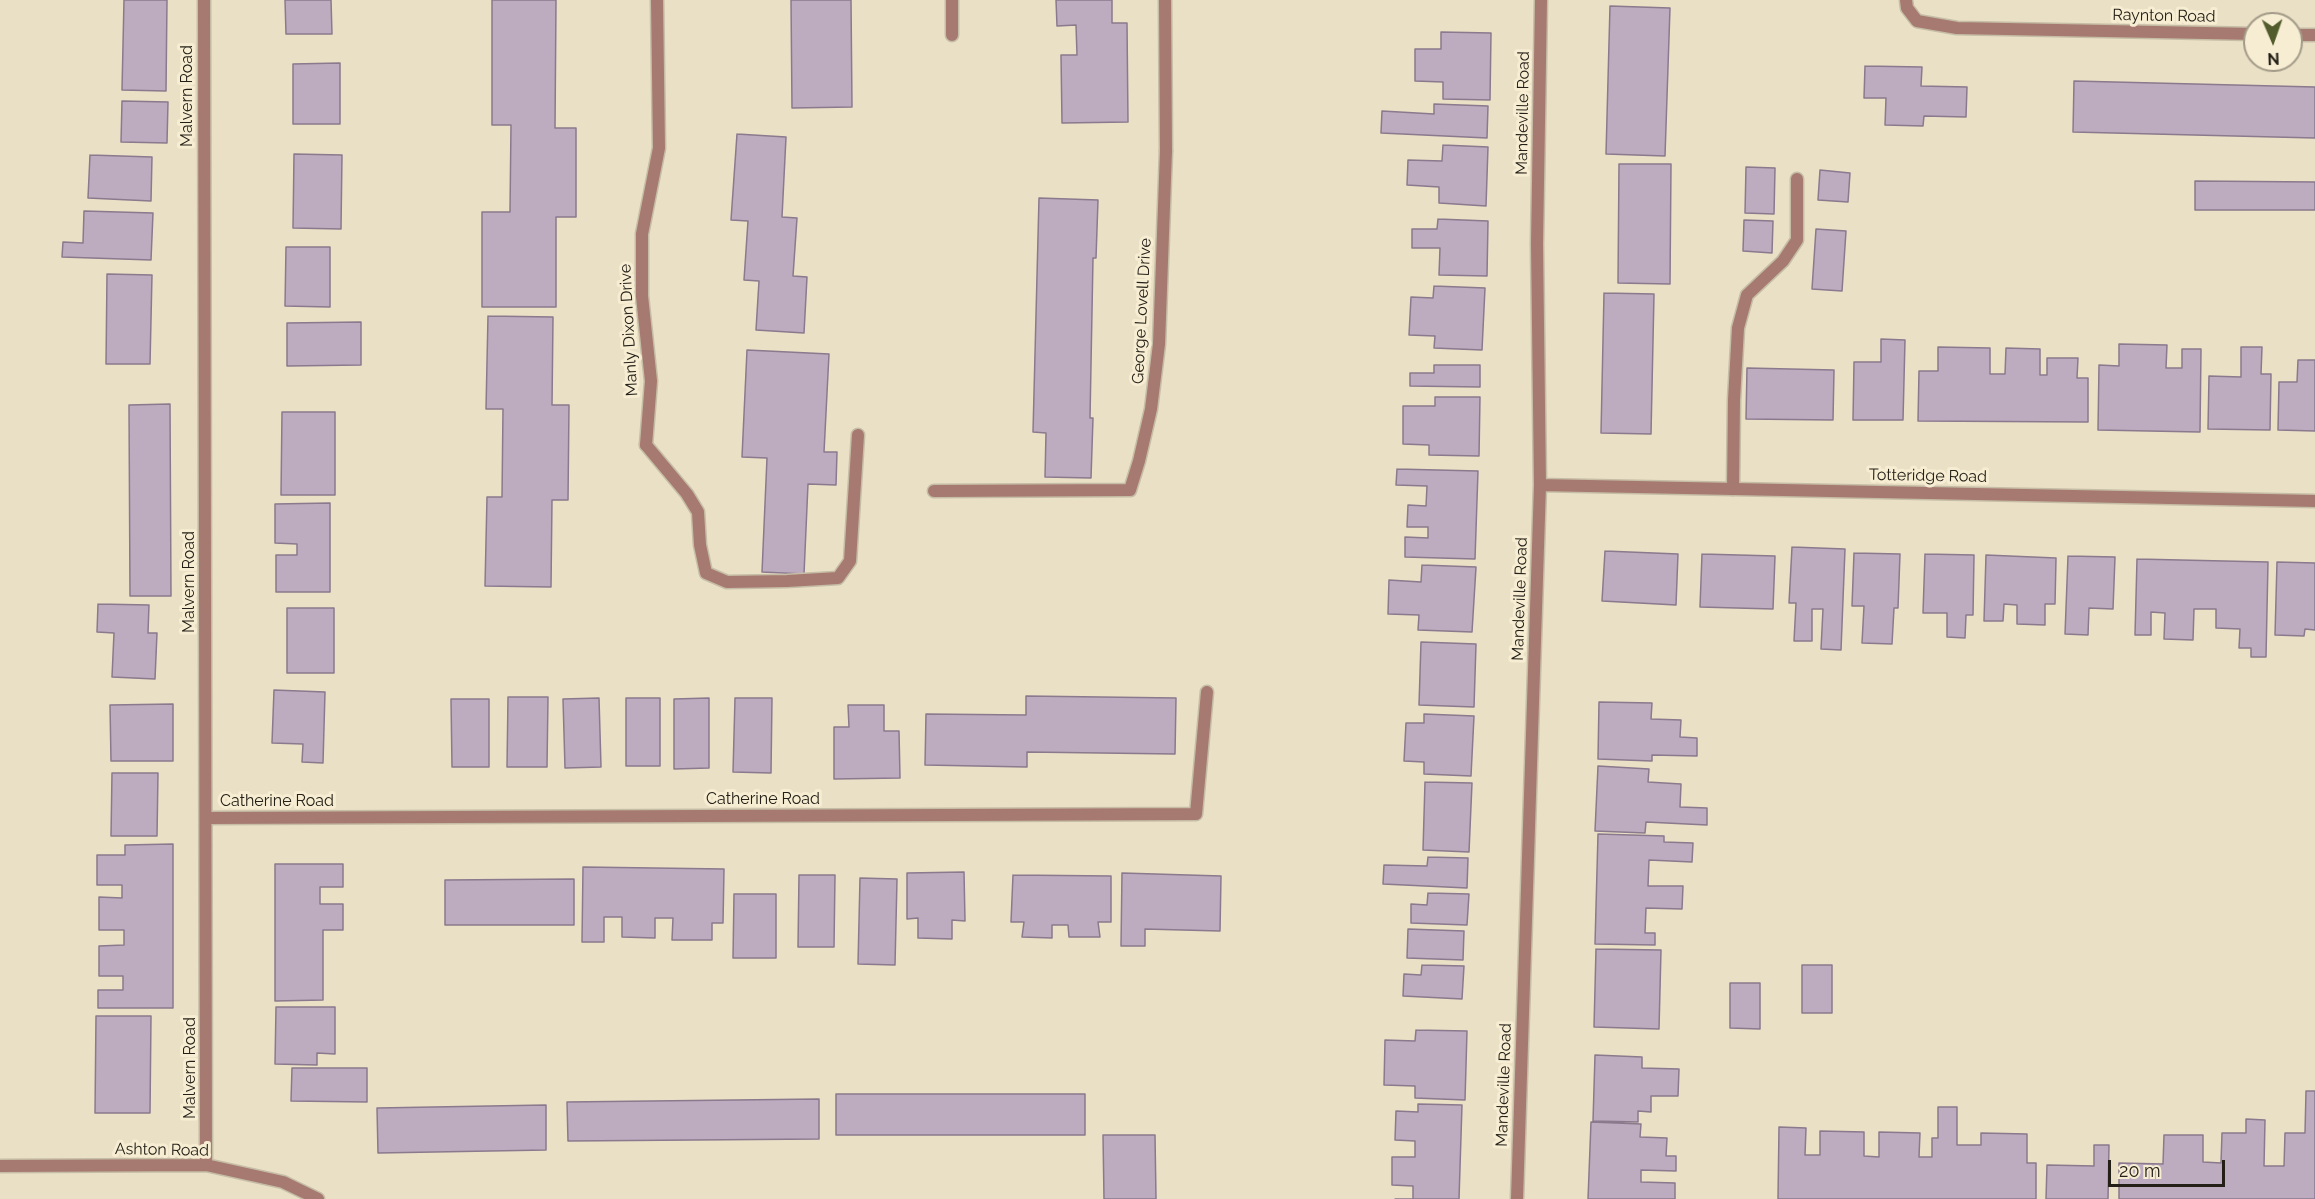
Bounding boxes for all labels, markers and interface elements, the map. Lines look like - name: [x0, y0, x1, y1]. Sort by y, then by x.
- street label: Raynton Road: [2112, 6, 2216, 26]
- north arrow: [2243, 12, 2303, 72]
- street label: Malvern Road: [177, 45, 197, 147]
- text: N: [2267, 49, 2280, 68]
- street label: Mandeville Road: [1512, 51, 1534, 175]
- street label: George Lovell Drive: [1129, 238, 1155, 384]
- street label: Manly Dixon Drive: [616, 263, 642, 397]
- street label: Totteridge Road: [1869, 465, 1987, 487]
- street label: Malvern Road: [179, 531, 199, 633]
- street label: Mandeville Road: [1508, 537, 1532, 661]
- street label: Catherine Road: [706, 789, 820, 809]
- street label: Catherine Road: [220, 791, 334, 811]
- street label: Malvern Road: [180, 1017, 200, 1119]
- street label: Mandeville Road: [1492, 1023, 1516, 1147]
- street label: Ashton Road: [115, 1140, 209, 1160]
- scale bar: [2111, 1148, 2228, 1186]
- text: 20 m: [2119, 1160, 2161, 1181]

